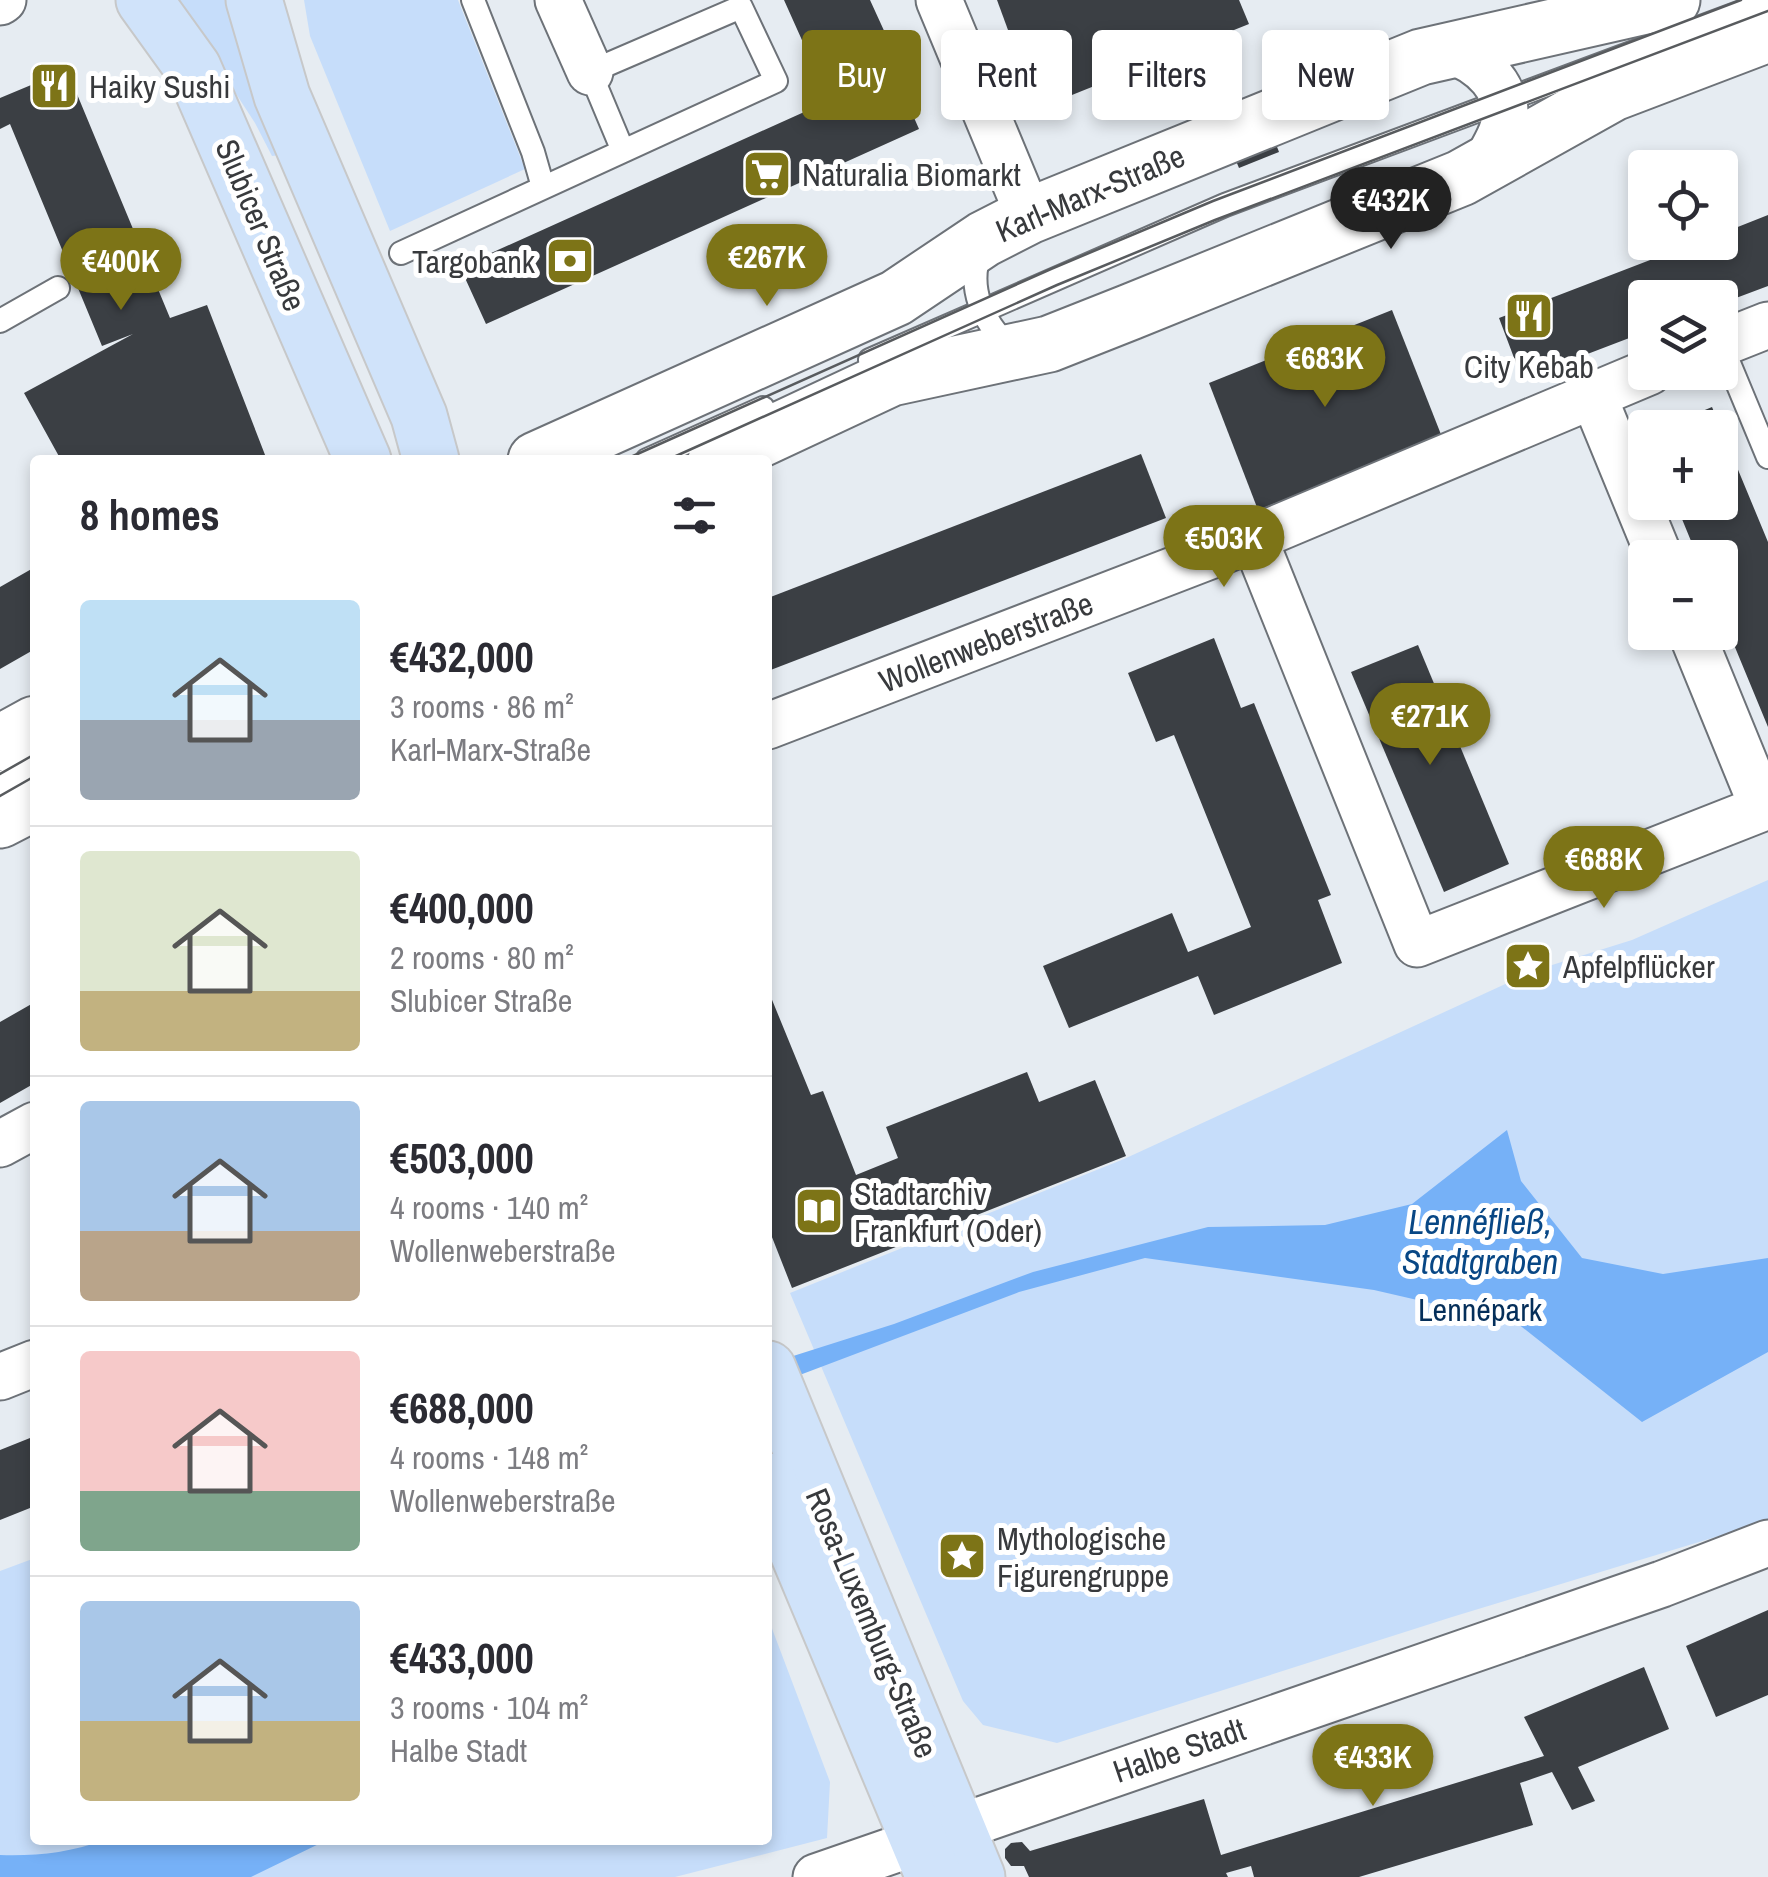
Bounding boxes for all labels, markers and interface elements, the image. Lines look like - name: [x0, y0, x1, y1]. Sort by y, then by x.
- chip: Buy: [802, 30, 921, 120]
- chip: Rent: [941, 30, 1072, 120]
- chip: Filters: [1092, 30, 1242, 120]
- chip: New: [1262, 30, 1389, 120]
- restaurant icon: Haiky Sushi: [28, 60, 80, 112]
- place label: Haiky Sushi: [89, 65, 230, 108]
- street label: Slubicer Straße: [206, 133, 316, 317]
- street label: Karl-Marx-Straße: [989, 134, 1191, 252]
- supermarket icon: Naturalia Biomarkt: [741, 148, 793, 200]
- map controls: [1628, 150, 1738, 650]
- button: locate: [1628, 150, 1738, 260]
- place label: Naturalia Biomarkt: [802, 153, 1021, 196]
- pin: €432K: [1321, 167, 1461, 252]
- text: €432K: [1352, 178, 1430, 221]
- pin: €267K: [697, 224, 837, 309]
- pin: €400K: [51, 228, 191, 313]
- bank icon: Targobank: [544, 235, 596, 287]
- text: €267K: [728, 235, 806, 278]
- text: €400K: [82, 239, 160, 282]
- place label: Targobank: [412, 240, 536, 283]
- button: layers: [1628, 280, 1738, 390]
- restaurant icon: City Kebab: [1503, 290, 1555, 342]
- pin: €683K: [1255, 325, 1395, 410]
- text: €683K: [1286, 336, 1364, 379]
- place label: City Kebab: [1464, 345, 1594, 388]
- button: +: [1628, 410, 1738, 520]
- text: 8 homes: [80, 487, 220, 543]
- icon: filters: [667, 488, 722, 543]
- pin: €503K: [1154, 505, 1294, 590]
- text: €503K: [1185, 516, 1263, 559]
- button: −: [1628, 540, 1738, 650]
- street label: Wollenweberstraße: [873, 582, 1099, 702]
- text: €432,000: [390, 629, 534, 685]
- icon: home: [160, 640, 280, 760]
- pin: €271K: [1360, 683, 1500, 768]
- text: 3 rooms · 86 m²: [390, 685, 574, 728]
- text: €271K: [1391, 694, 1469, 737]
- text: Karl-Marx-Straße: [390, 728, 591, 771]
- pin: €688K: [1534, 826, 1674, 911]
- text: €688K: [1565, 837, 1643, 880]
- text: €400,000: [390, 880, 534, 936]
- icon: home: [160, 891, 280, 1011]
- text: 2 rooms · 80 m²: [390, 936, 574, 979]
- place icon: Apfelpflücker: [1502, 940, 1554, 992]
- place label: Apfelpflücker: [1562, 945, 1715, 988]
- text: Slubicer Straße: [390, 979, 572, 1022]
- text: €503,000: [390, 1130, 534, 1186]
- icon: home: [160, 1141, 280, 1261]
- place label: Stadtarchiv Frankfurt (Oder): [854, 1172, 1042, 1252]
- library icon: Stadtarchiv Frankfurt (Oder): [793, 1185, 845, 1237]
- text: 4 rooms · 140 m²: [390, 1186, 588, 1229]
- water label: Lennéfließ, Stadtgraben: [1402, 1198, 1558, 1285]
- text: Wollenweberstraße: [390, 1229, 616, 1272]
- park label: Lennépark: [1418, 1288, 1543, 1331]
- text: €688,000: [390, 1380, 534, 1436]
- icon: home: [160, 1391, 280, 1511]
- text: 4 rooms · 148 m²: [390, 1436, 588, 1479]
- text: Wollenweberstraße: [390, 1479, 616, 1522]
- street label: Rosa-Luxemburg-Straße: [796, 1482, 948, 1764]
- place label: Mythologische Figurengruppe: [997, 1517, 1169, 1597]
- place icon: Mythologische Figurengruppe: [936, 1530, 988, 1582]
- text: €433,000: [390, 1630, 534, 1686]
- icon: home: [160, 1641, 280, 1761]
- text: 3 rooms · 104 m²: [390, 1686, 588, 1729]
- street label: Halbe Stadt: [1107, 1707, 1251, 1793]
- pin: €433K: [1303, 1724, 1443, 1809]
- text: Halbe Stadt: [390, 1729, 527, 1772]
- text: €433K: [1334, 1735, 1412, 1778]

